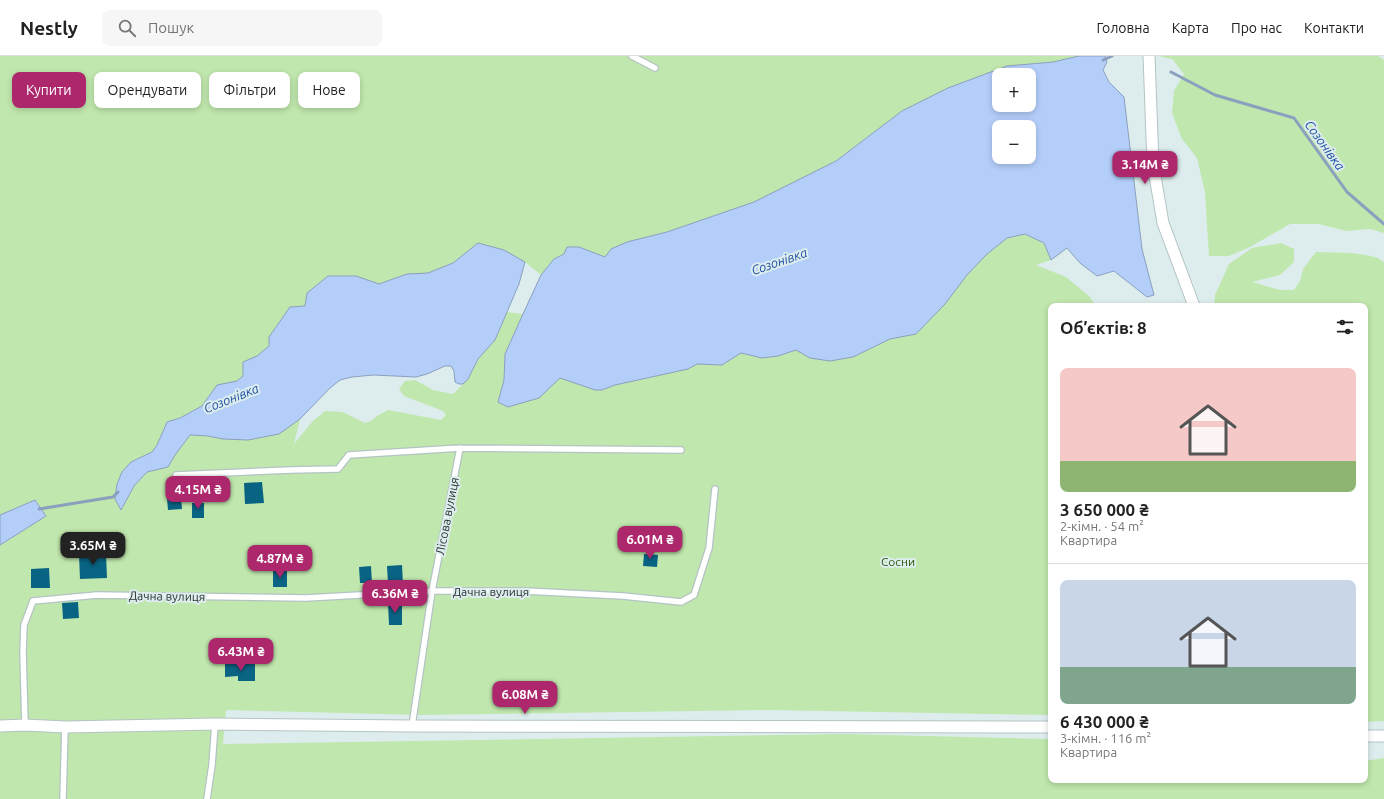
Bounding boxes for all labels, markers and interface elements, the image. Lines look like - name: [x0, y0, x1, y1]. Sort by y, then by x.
- search box: [102, 10, 382, 46]
- text: Nestly: [20, 17, 78, 39]
- icon: search: [116, 17, 138, 39]
- text: Пошук: [148, 19, 194, 36]
- text: Головна: [1096, 20, 1150, 36]
- text: Карта: [1172, 20, 1209, 36]
- text: Про нас: [1231, 20, 1282, 36]
- text: Контакти: [1304, 20, 1364, 36]
- map controls: [992, 68, 1036, 164]
- button: +: [992, 68, 1036, 112]
- chip: Купити: [12, 72, 86, 108]
- chip: Орендувати: [94, 72, 201, 108]
- chip: Фільтри: [209, 72, 290, 108]
- chip: Нове: [298, 72, 360, 108]
- water label: Созонівка: [1302, 117, 1348, 173]
- button: −: [992, 120, 1036, 164]
- pin: 3.14M ₴: [1108, 151, 1182, 185]
- text: 3.14M ₴: [1121, 157, 1169, 171]
- water label: Созонівка: [749, 245, 809, 277]
- icon: filters: [1334, 316, 1356, 338]
- text: Об’єктів: 8: [1060, 318, 1147, 337]
- water label: Созонівка: [201, 381, 261, 415]
- icon: home: [1172, 394, 1244, 466]
- pin: 4.15M ₴: [161, 476, 235, 510]
- street label: Лісова вулиця: [433, 476, 461, 556]
- text: 4.15M ₴: [174, 482, 222, 496]
- text: 3 650 000 ₴: [1060, 500, 1149, 519]
- text: 2-кімн. · 54 m²: [1060, 519, 1144, 533]
- pin: 6.01M ₴: [613, 526, 687, 560]
- pin: 3.65M ₴: [56, 532, 130, 566]
- text: 6.01M ₴: [626, 532, 674, 546]
- text: Квартира: [1060, 533, 1117, 547]
- text: 3.65M ₴: [69, 538, 117, 552]
- pin: 4.87M ₴: [243, 545, 317, 579]
- text: 4.87M ₴: [256, 551, 304, 565]
- park label: Сосни: [881, 555, 915, 568]
- pin: 6.36M ₴: [358, 580, 432, 614]
- street label: Дачна вулиця: [453, 585, 529, 598]
- text: 6.36M ₴: [371, 586, 419, 600]
- street label: Дачна вулиця: [129, 589, 205, 603]
- icon: home: [1172, 606, 1244, 678]
- pin: 6.43M ₴: [204, 638, 278, 672]
- text: 6.43M ₴: [217, 644, 265, 658]
- pin: 6.08M ₴: [488, 681, 562, 715]
- text: 6.08M ₴: [501, 687, 549, 701]
- text: 6 430 000 ₴: [1060, 712, 1149, 731]
- text: 3-кімн. · 116 m²: [1060, 731, 1151, 745]
- text: Квартира: [1060, 745, 1117, 759]

